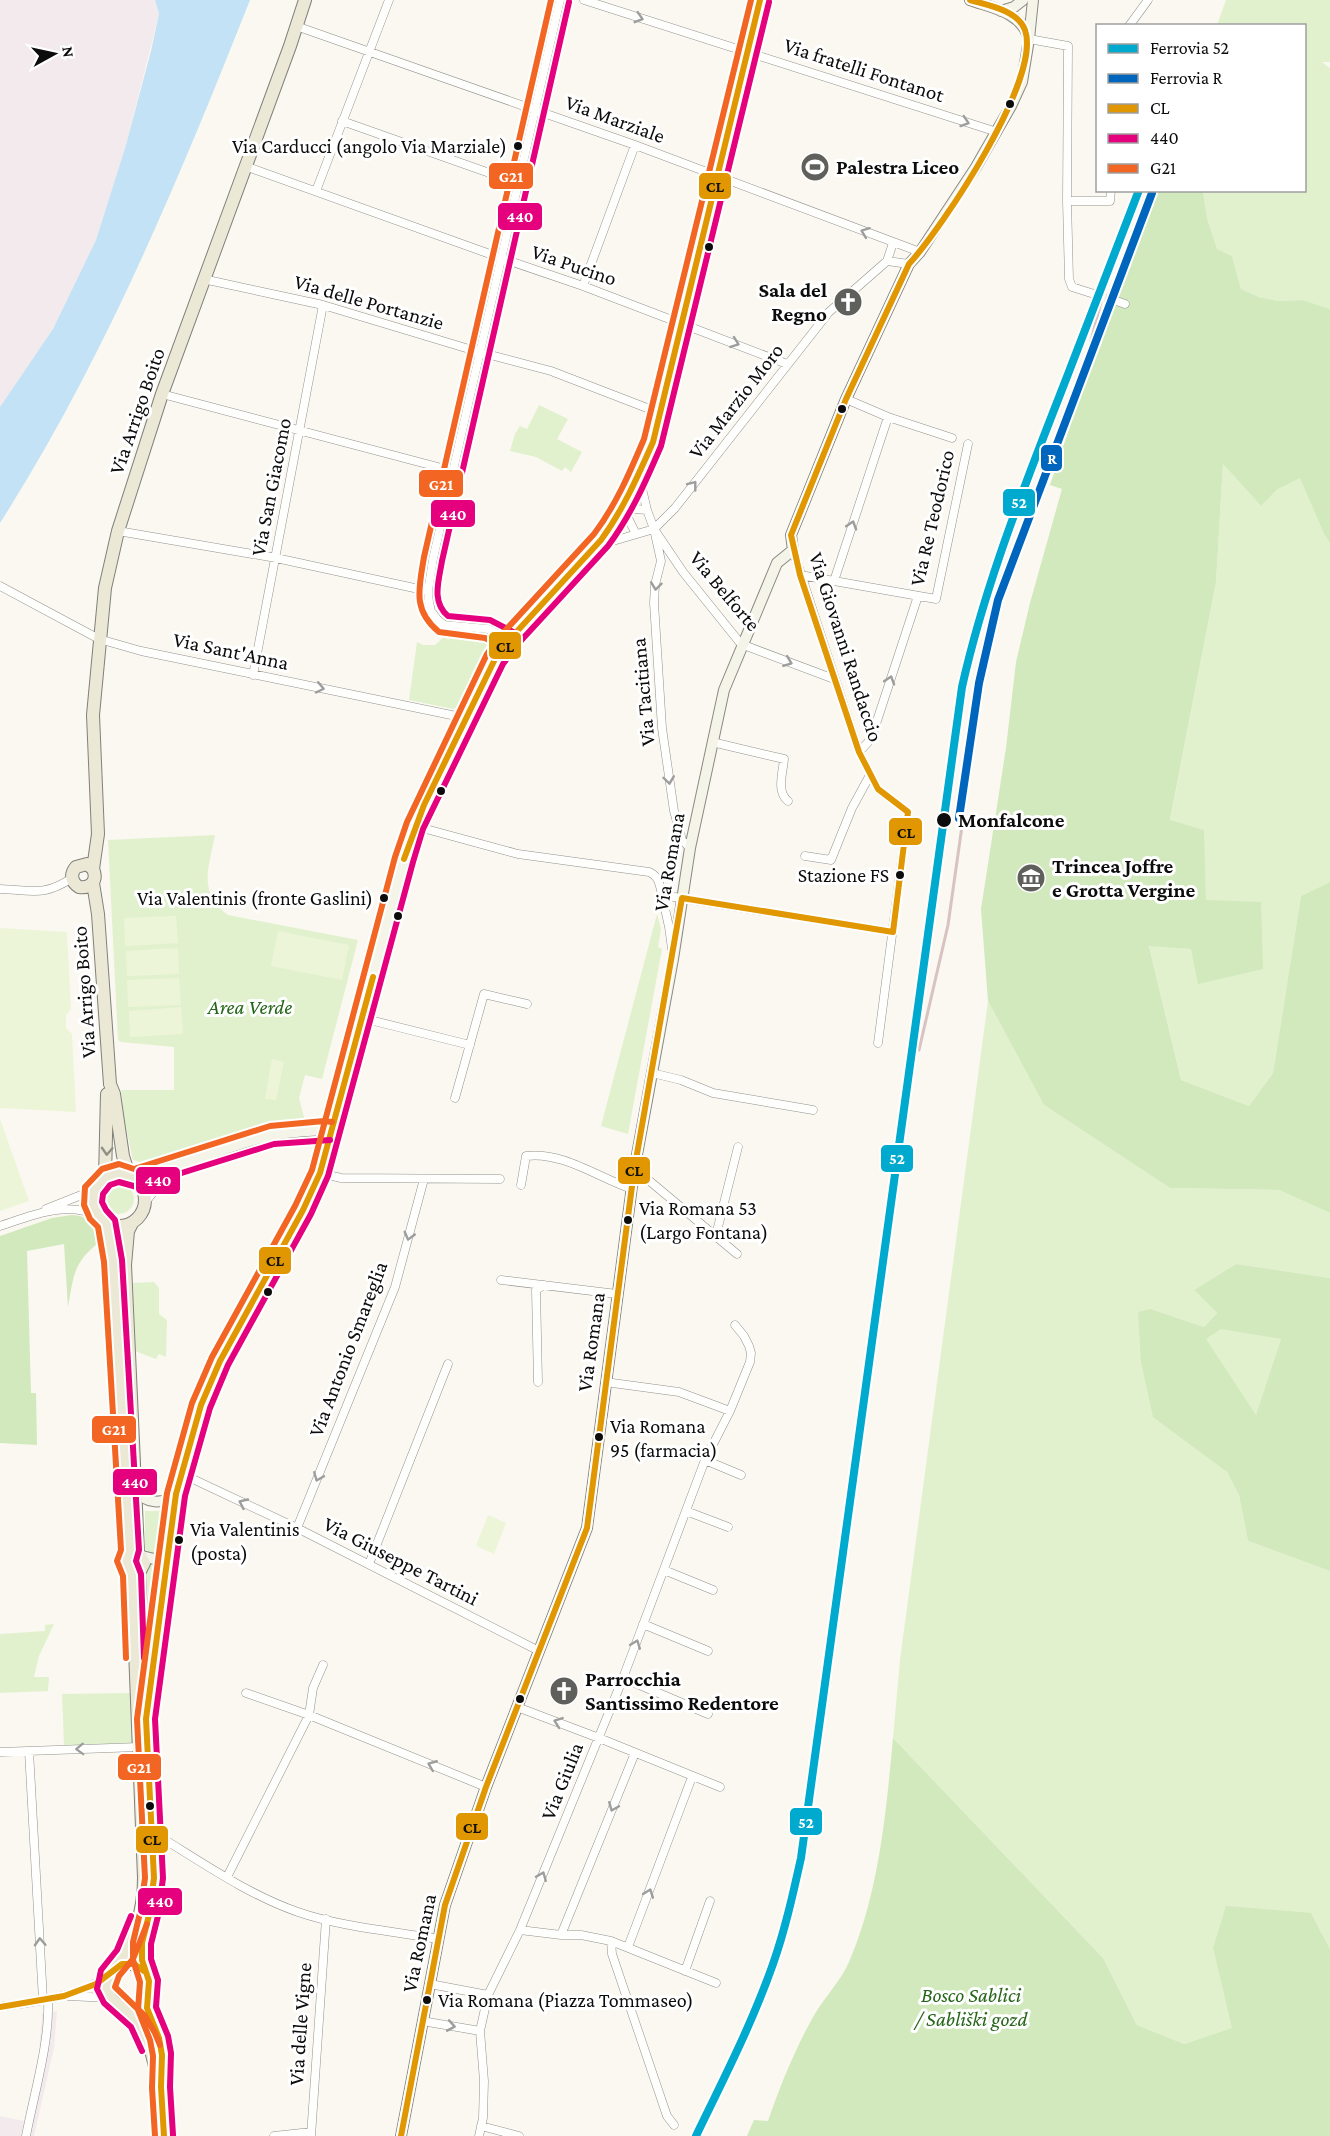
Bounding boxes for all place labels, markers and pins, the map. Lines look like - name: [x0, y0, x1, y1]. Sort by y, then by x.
- unlabelled marker: [1004, 98, 1016, 110]
- place label: Via Carducci (angolo Via Marziale): [232, 135, 507, 158]
- marker: Via Carducci (angolo Via Marziale): [512, 140, 524, 152]
- sports icon: Palestra Liceo: [799, 151, 831, 183]
- place label: Palestra Liceo: [836, 155, 959, 179]
- unlabelled marker: [703, 241, 715, 253]
- place label: Sala del Regno: [759, 278, 827, 326]
- church icon: Sala del Regno: [832, 286, 864, 318]
- unlabelled marker: [836, 403, 848, 415]
- unlabelled marker: [435, 785, 447, 797]
- place label: Monfalcone: [958, 808, 1065, 832]
- marker: Monfalcone: [935, 811, 953, 829]
- place label: Trincea Joffre e Grotta Vergine: [1052, 854, 1195, 902]
- museum icon: Trincea Joffre e Grotta Vergine: [1015, 862, 1047, 894]
- place label: Stazione FS: [798, 864, 889, 886]
- marker: Stazione FS: [894, 869, 906, 881]
- place label: Via Valentinis (fronte Gaslini): [137, 887, 373, 910]
- marker: Via Valentinis (fronte Gaslini): [378, 892, 390, 904]
- unlabelled marker: [392, 910, 404, 922]
- place label: Via Romana 53 (Largo Fontana): [639, 1197, 768, 1244]
- marker: Via Romana 53 (Largo Fontana): [622, 1214, 634, 1226]
- unlabelled marker: [262, 1286, 274, 1298]
- place label: Via Romana 95 (farmacia): [610, 1415, 718, 1462]
- marker: Via Romana 95 (farmacia): [593, 1431, 605, 1443]
- place label: Via Valentinis (posta): [190, 1518, 300, 1565]
- marker: Via Valentinis (posta): [173, 1534, 185, 1546]
- place label: Parrocchia Santissimo Redentore: [585, 1667, 779, 1715]
- church icon: Parrocchia Santissimo Redentore: [548, 1675, 580, 1707]
- unlabelled marker: [514, 1693, 526, 1705]
- unlabelled marker: [144, 1800, 156, 1812]
- place label: Via Romana (Piazza Tommaseo): [438, 1989, 694, 2012]
- marker: Via Romana (Piazza Tommaseo): [421, 1994, 433, 2006]

